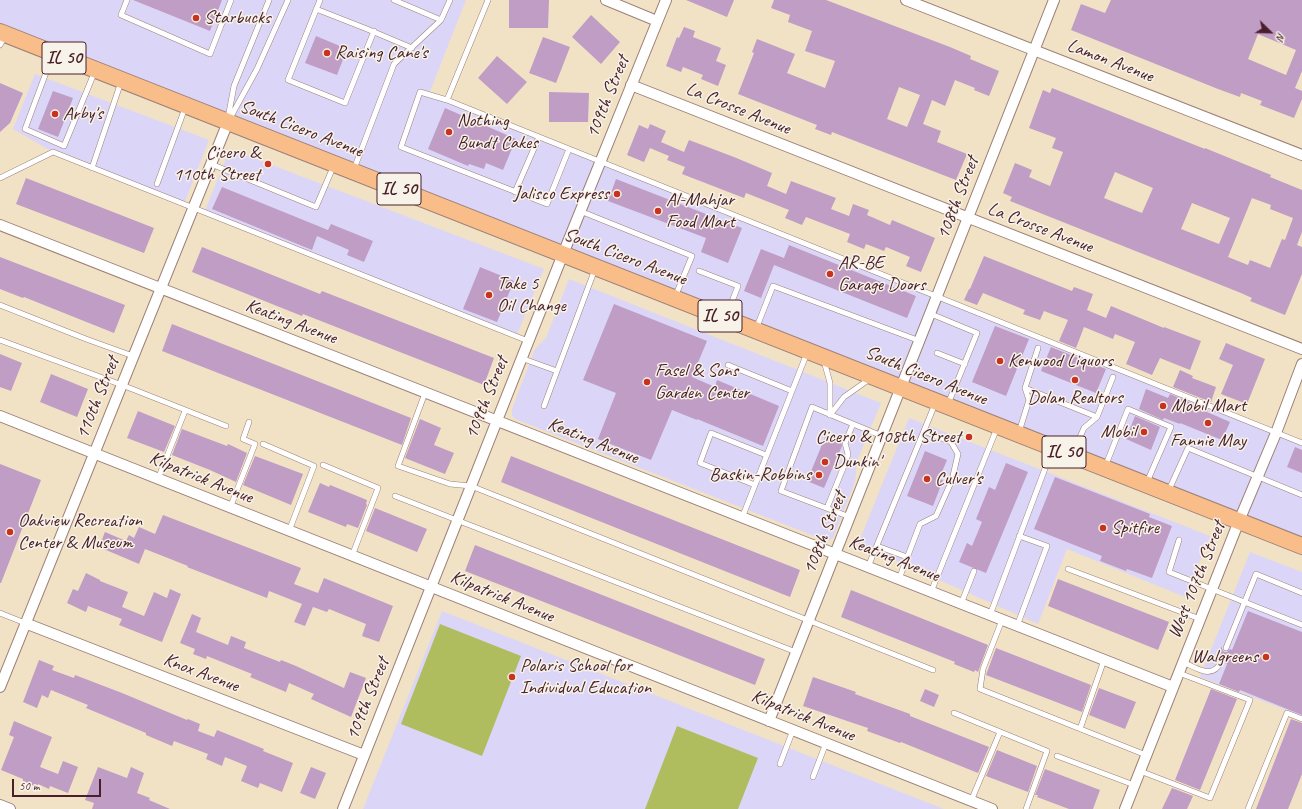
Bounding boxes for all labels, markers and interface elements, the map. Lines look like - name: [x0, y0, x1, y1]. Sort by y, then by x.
- place label: Starbucks: [204, 7, 270, 29]
- north arrow: [1250, 12, 1290, 52]
- marker: Starbucks: [191, 13, 201, 23]
- text: N: [1273, 31, 1289, 43]
- street label: Lamon Avenue: [1064, 34, 1156, 88]
- road number: IL 50: [42, 42, 86, 74]
- place label: Raising Cane's: [335, 42, 427, 64]
- marker: Raising Cane's: [322, 48, 332, 58]
- street label: 109th Street: [581, 53, 635, 141]
- street label: La Crosse Avenue: [682, 78, 794, 140]
- street label: South Cicero Avenue: [236, 95, 366, 163]
- place label: Arby's: [63, 103, 103, 125]
- marker: Arby's: [50, 109, 60, 119]
- place label: Nothing Bundt Cakes: [457, 110, 538, 154]
- marker: Nothing Bundt Cakes: [444, 127, 454, 137]
- place label: Cicero & 110th Street: [173, 142, 260, 186]
- street label: 108th Street: [932, 154, 984, 242]
- marker: Cicero & 110th Street: [263, 159, 273, 169]
- road number: IL 50: [377, 173, 421, 205]
- place label: Jalisco Express: [514, 183, 609, 205]
- marker: Jalisco Express: [612, 189, 622, 199]
- place label: Al-Mahjar Food Mart: [666, 189, 735, 233]
- street label: La Crosse Avenue: [984, 197, 1096, 259]
- marker: Al-Mahjar Food Mart: [653, 206, 663, 216]
- street label: South Cicero Avenue: [560, 223, 690, 291]
- place label: AR-BE Garage Doors: [838, 252, 925, 296]
- marker: AR-BE Garage Doors: [825, 269, 835, 279]
- place label: Take 5 Oil Change: [497, 273, 566, 317]
- marker: Take 5 Oil Change: [484, 290, 494, 300]
- street label: Keating Avenue: [242, 294, 340, 350]
- road number: IL 50: [698, 300, 742, 332]
- street label: South Cicero Avenue: [862, 341, 990, 411]
- place label: Kenwood Liquors: [1008, 350, 1113, 372]
- street label: 110th Street: [71, 354, 125, 442]
- street label: 109th Street: [460, 354, 514, 442]
- marker: Kenwood Liquors: [995, 356, 1005, 366]
- place label: Fasel & Sons Garden Center: [655, 360, 749, 404]
- marker: Dolan Realtors: [1070, 375, 1080, 385]
- marker: Fasel & Sons Garden Center: [642, 377, 652, 387]
- place label: Dolan Realtors: [1027, 387, 1123, 409]
- place label: Mobil Mart: [1171, 395, 1246, 417]
- marker: Mobil Mart: [1158, 401, 1168, 411]
- street label: Keating Avenue: [544, 412, 642, 470]
- marker: Fannie May: [1203, 418, 1213, 428]
- place label: Mobil: [1101, 421, 1136, 443]
- place label: Cicero & 108th Street: [816, 426, 961, 448]
- marker: Mobil: [1139, 427, 1149, 437]
- place label: Fannie May: [1170, 430, 1246, 452]
- marker: Cicero & 108th Street: [964, 432, 974, 442]
- road number: IL 50: [1042, 436, 1086, 468]
- street label: Kilpatrick Avenue: [146, 447, 256, 509]
- place label: Dunkin': [833, 451, 881, 473]
- marker: Dunkin': [820, 457, 830, 467]
- place label: Baskin-Robbins: [709, 464, 811, 486]
- place label: Culver's: [935, 468, 982, 490]
- marker: Baskin-Robbins: [814, 470, 824, 480]
- marker: Culver's: [922, 474, 932, 484]
- street label: 108th Street: [798, 489, 852, 577]
- place label: Oakview Recreation Center & Museum: [18, 510, 142, 554]
- place label: Spitfire: [1111, 517, 1159, 539]
- street label: West 107th Street: [1163, 518, 1231, 642]
- marker: Spitfire: [1098, 523, 1108, 533]
- marker: Oakview Recreation Center & Museum: [5, 527, 15, 537]
- street label: Keating Avenue: [845, 530, 943, 588]
- street label: Kilpatrick Avenue: [447, 566, 557, 628]
- place label: Walgreens: [1192, 646, 1258, 668]
- street label: Knox Avenue: [160, 648, 242, 698]
- marker: Walgreens: [1261, 652, 1271, 662]
- street label: 109th Street: [341, 655, 395, 743]
- place label: Polaris School for Individual Education: [520, 655, 651, 699]
- marker: Polaris School for Individual Education: [507, 672, 517, 682]
- street label: Kilpatrick Avenue: [748, 685, 858, 747]
- scale bar: [14, 771, 103, 797]
- text: 50 m: [19, 778, 39, 794]

